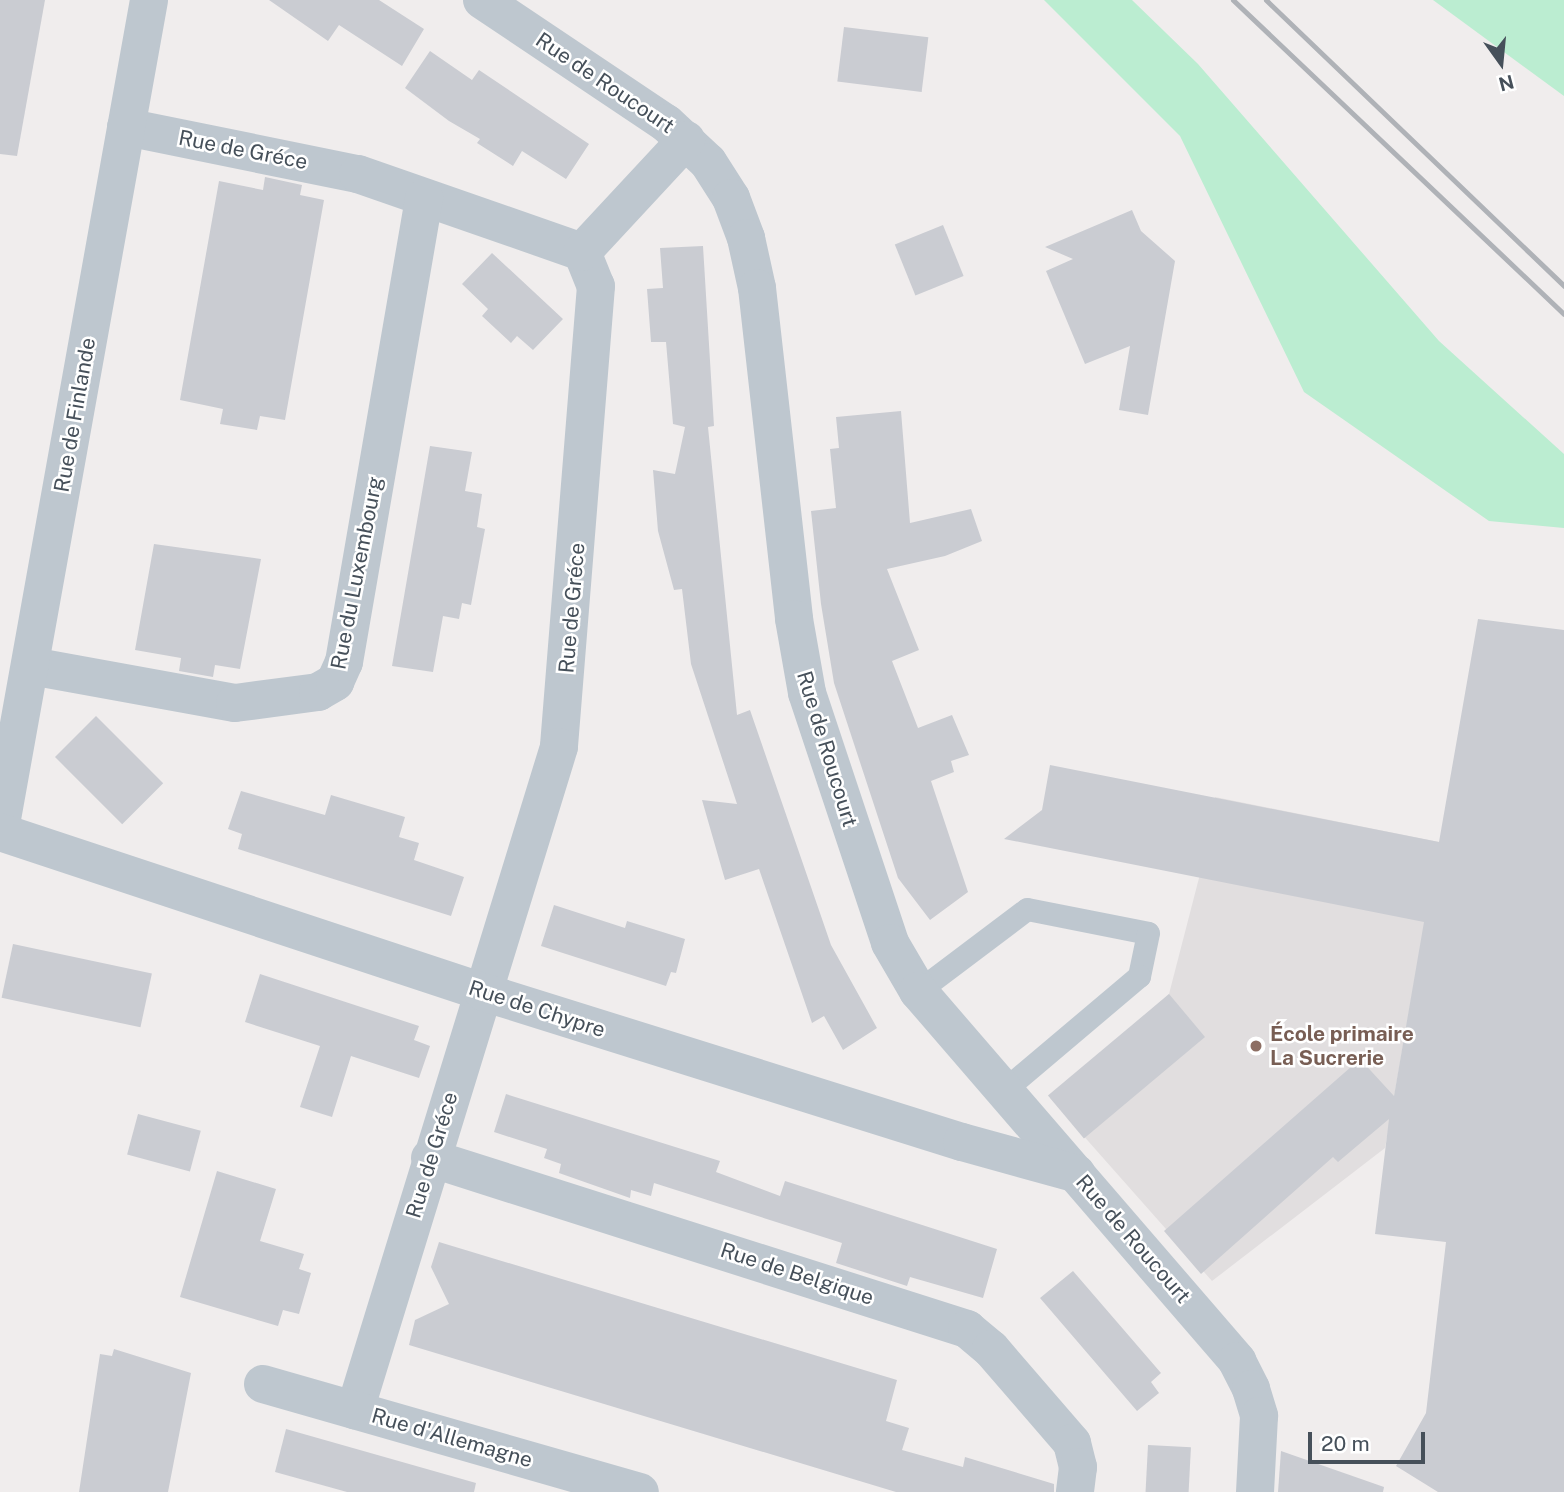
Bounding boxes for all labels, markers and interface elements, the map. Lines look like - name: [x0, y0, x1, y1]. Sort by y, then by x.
- street label: Rue de Roucourt: [531, 27, 679, 139]
- north arrow: [1466, 28, 1536, 98]
- text: N: [1496, 71, 1516, 96]
- street label: Rue de Gréce: [176, 125, 310, 175]
- street label: Rue de Finlande: [49, 335, 101, 495]
- street label: Rue du Luxembourg: [326, 474, 388, 672]
- street label: Rue de Gréce: [554, 541, 590, 675]
- street label: Rue de Roucourt: [791, 668, 863, 830]
- street label: Rue de Chypre: [465, 975, 609, 1043]
- place label: École primaire La Sucrerie: [1270, 1021, 1414, 1071]
- marker: École primaire La Sucrerie: [1248, 1038, 1264, 1054]
- street label: Rue de Gréce: [401, 1089, 463, 1221]
- street label: Rue de Roucourt: [1070, 1170, 1196, 1308]
- street label: Rue de Belgique: [717, 1237, 877, 1311]
- street label: Rue d'Allemagne: [369, 1403, 535, 1473]
- scale bar: [1312, 1418, 1429, 1462]
- text: 20 m: [1321, 1431, 1370, 1456]

